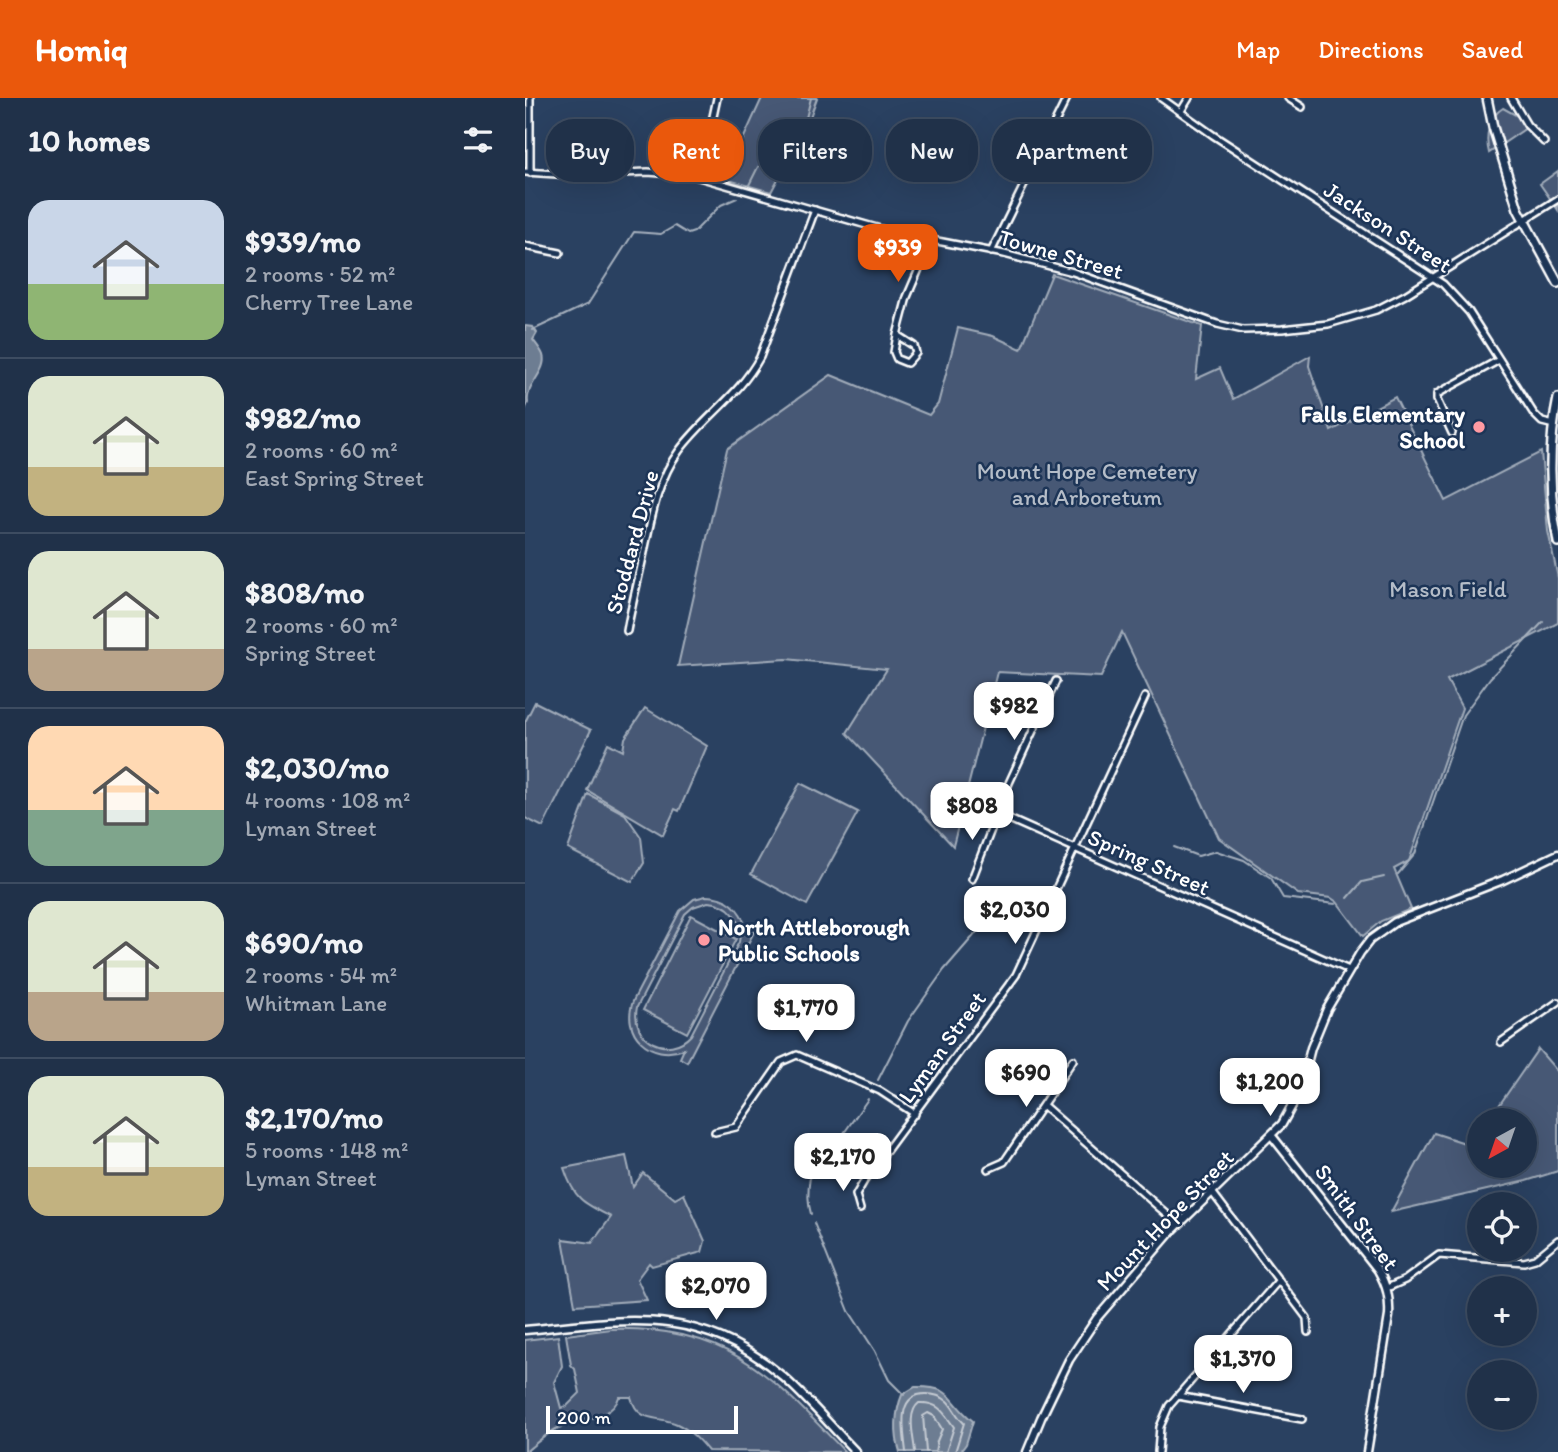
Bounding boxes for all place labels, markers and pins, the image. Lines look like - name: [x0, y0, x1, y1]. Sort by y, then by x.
- pin: $939: [857, 225, 939, 284]
- place label: Falls Elementary School: [1301, 400, 1465, 454]
- marker: Falls Elementary School: [1471, 419, 1487, 435]
- pin: $982: [973, 682, 1055, 742]
- pin: $808: [931, 782, 1013, 842]
- pin: $2,030: [958, 886, 1072, 946]
- place label: North Attleborough Public Schools: [718, 913, 910, 967]
- marker: North Attleborough Public Schools: [696, 932, 712, 948]
- pin: $1,770: [749, 984, 863, 1044]
- pin: $690: [985, 1049, 1067, 1109]
- pin: $1,200: [1213, 1058, 1327, 1118]
- pin: $2,170: [786, 1134, 900, 1193]
- pin: $2,070: [659, 1262, 773, 1322]
- pin: $1,370: [1186, 1336, 1300, 1395]

